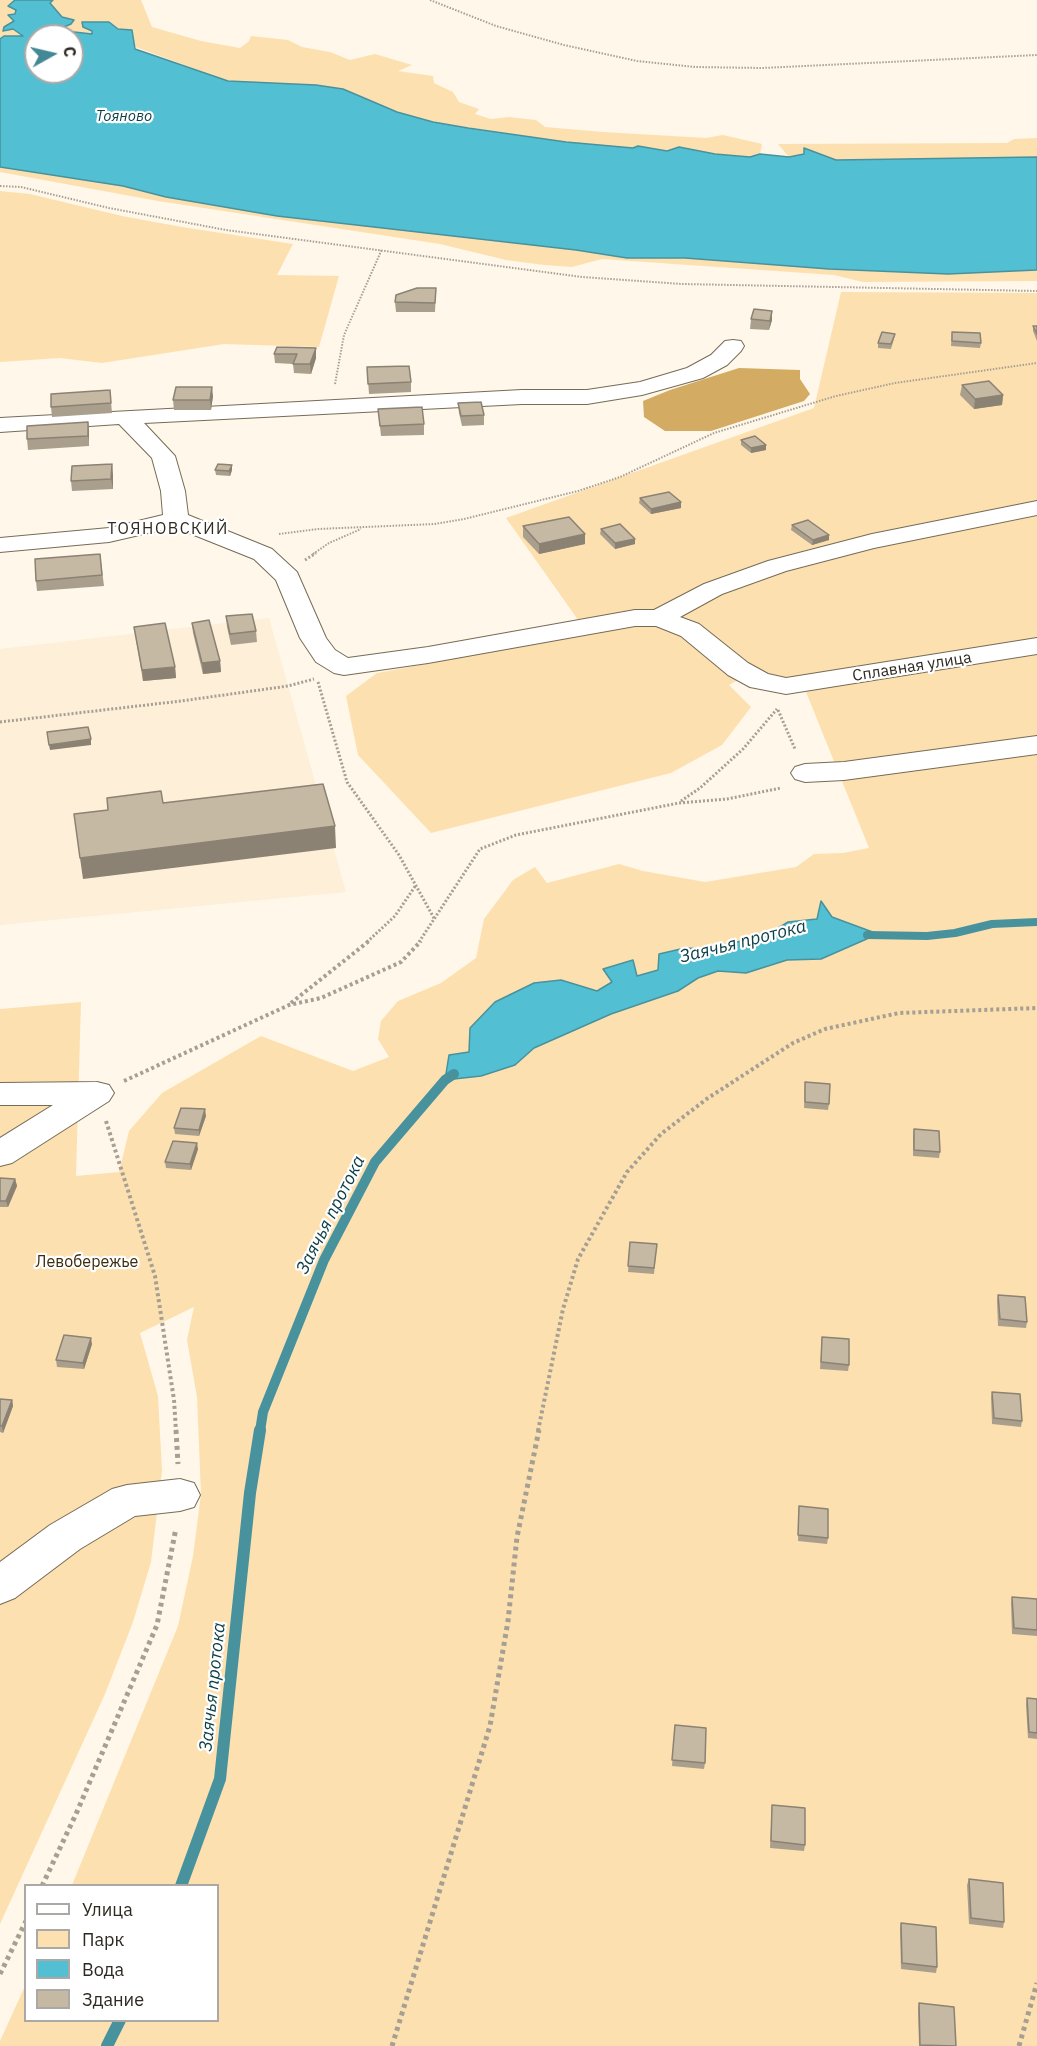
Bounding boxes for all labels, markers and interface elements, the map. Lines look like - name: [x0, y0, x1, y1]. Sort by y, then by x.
- north arrow: [24, 24, 84, 84]
- text: С: [59, 45, 80, 58]
- water label: Тояново: [96, 108, 152, 126]
- district label: ТОЯНОВСКИЙ: [107, 519, 229, 539]
- street label: Сплавная улица: [851, 648, 973, 686]
- water label: Заячья протока: [677, 916, 809, 968]
- water label: Заячья протока: [292, 1152, 370, 1278]
- park label: Левобережье: [36, 1252, 138, 1272]
- water label: Заячья протока: [195, 1621, 231, 1753]
- legend: [24, 1884, 219, 2022]
- text: Улица: [82, 1898, 133, 1921]
- text: Парк: [82, 1928, 124, 1951]
- text: Вода: [82, 1958, 124, 1981]
- text: Здание: [82, 1988, 144, 2011]

